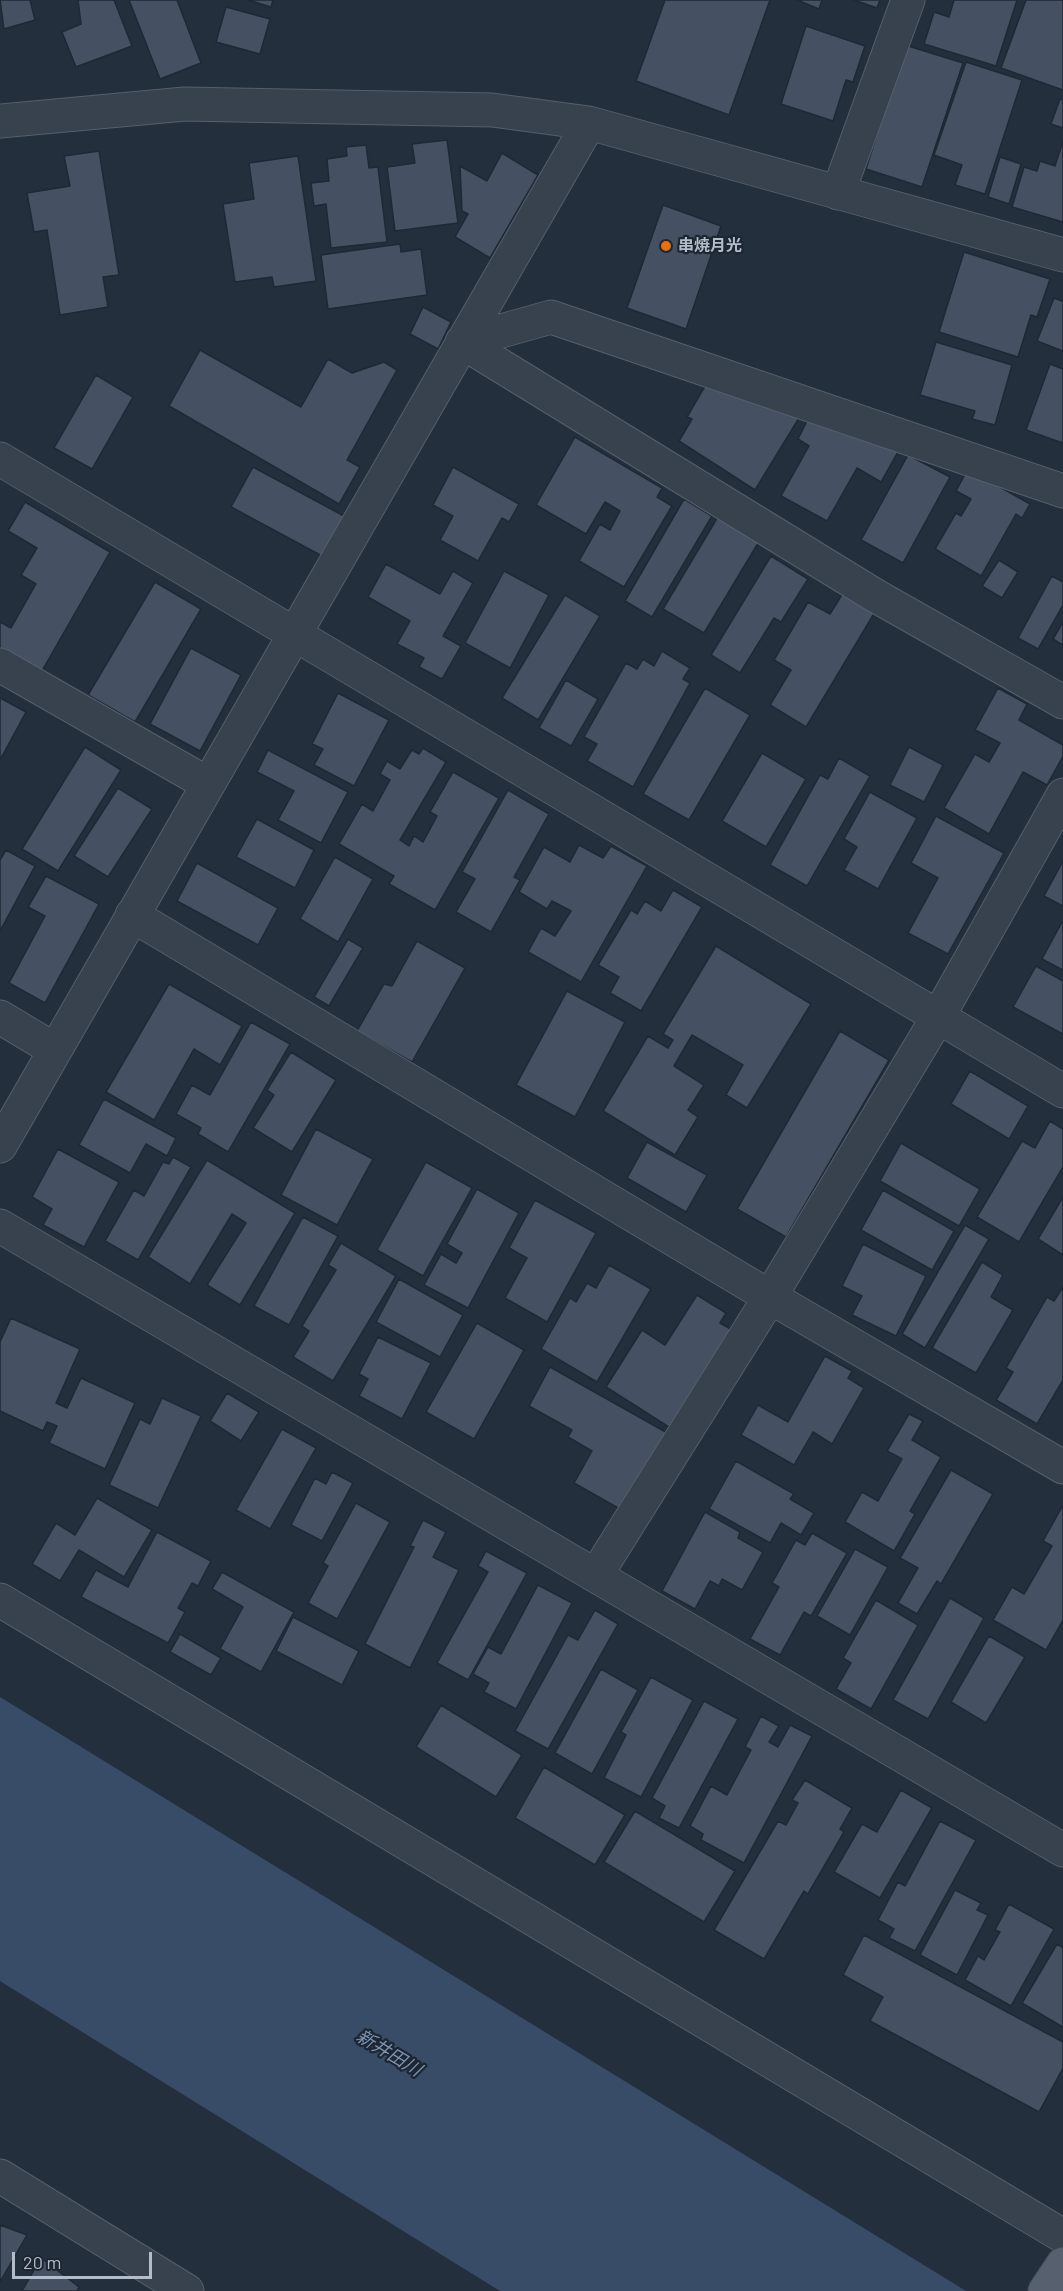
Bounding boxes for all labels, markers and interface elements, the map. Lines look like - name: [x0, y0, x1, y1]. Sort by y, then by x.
- place label: 串焼月光: [678, 236, 742, 256]
- marker: 串焼月光: [659, 239, 673, 253]
- water label: 新井田川: [353, 2025, 425, 2081]
- scale bar: [15, 2240, 154, 2278]
- text: 20 m: [23, 2251, 61, 2273]

